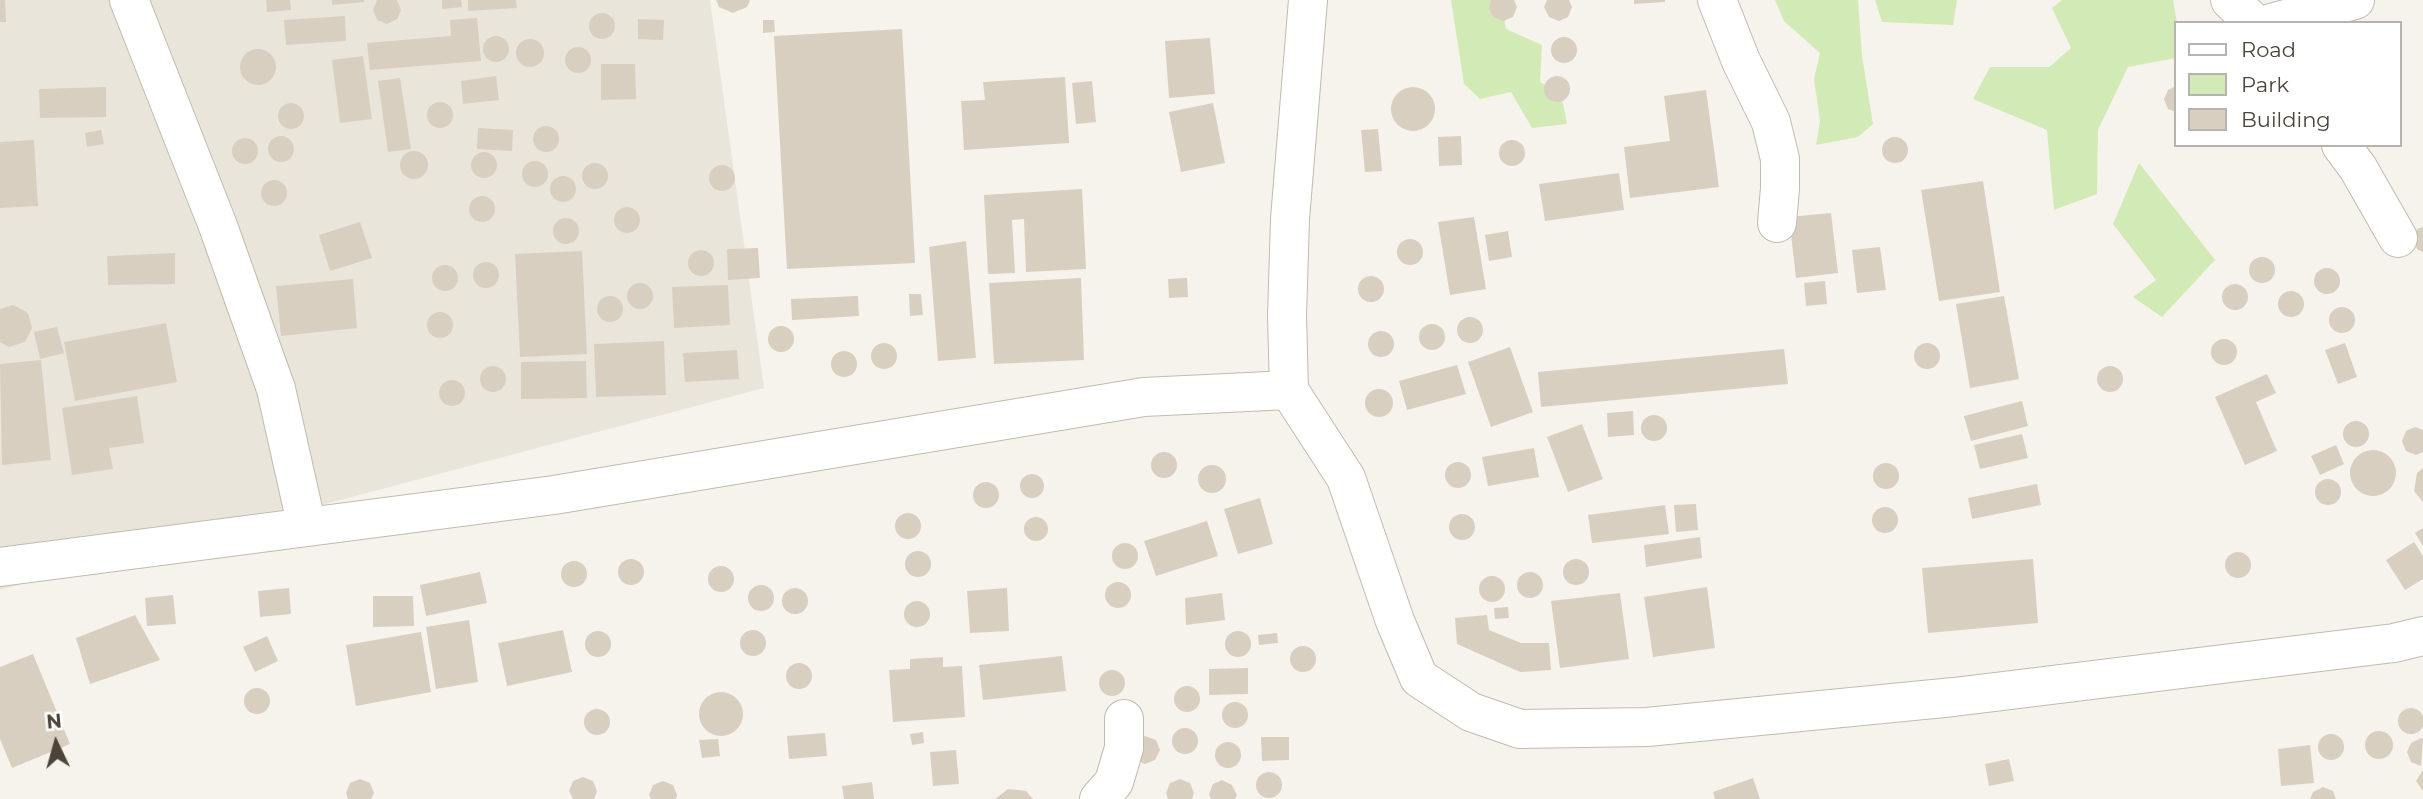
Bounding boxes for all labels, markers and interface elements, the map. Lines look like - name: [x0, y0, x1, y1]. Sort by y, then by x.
- legend: [2174, 21, 2402, 147]
- text: Road: [2241, 37, 2296, 62]
- text: Park: [2241, 72, 2289, 97]
- text: Building: [2241, 107, 2331, 132]
- north arrow: [21, 708, 91, 778]
- text: N: [45, 709, 63, 734]

